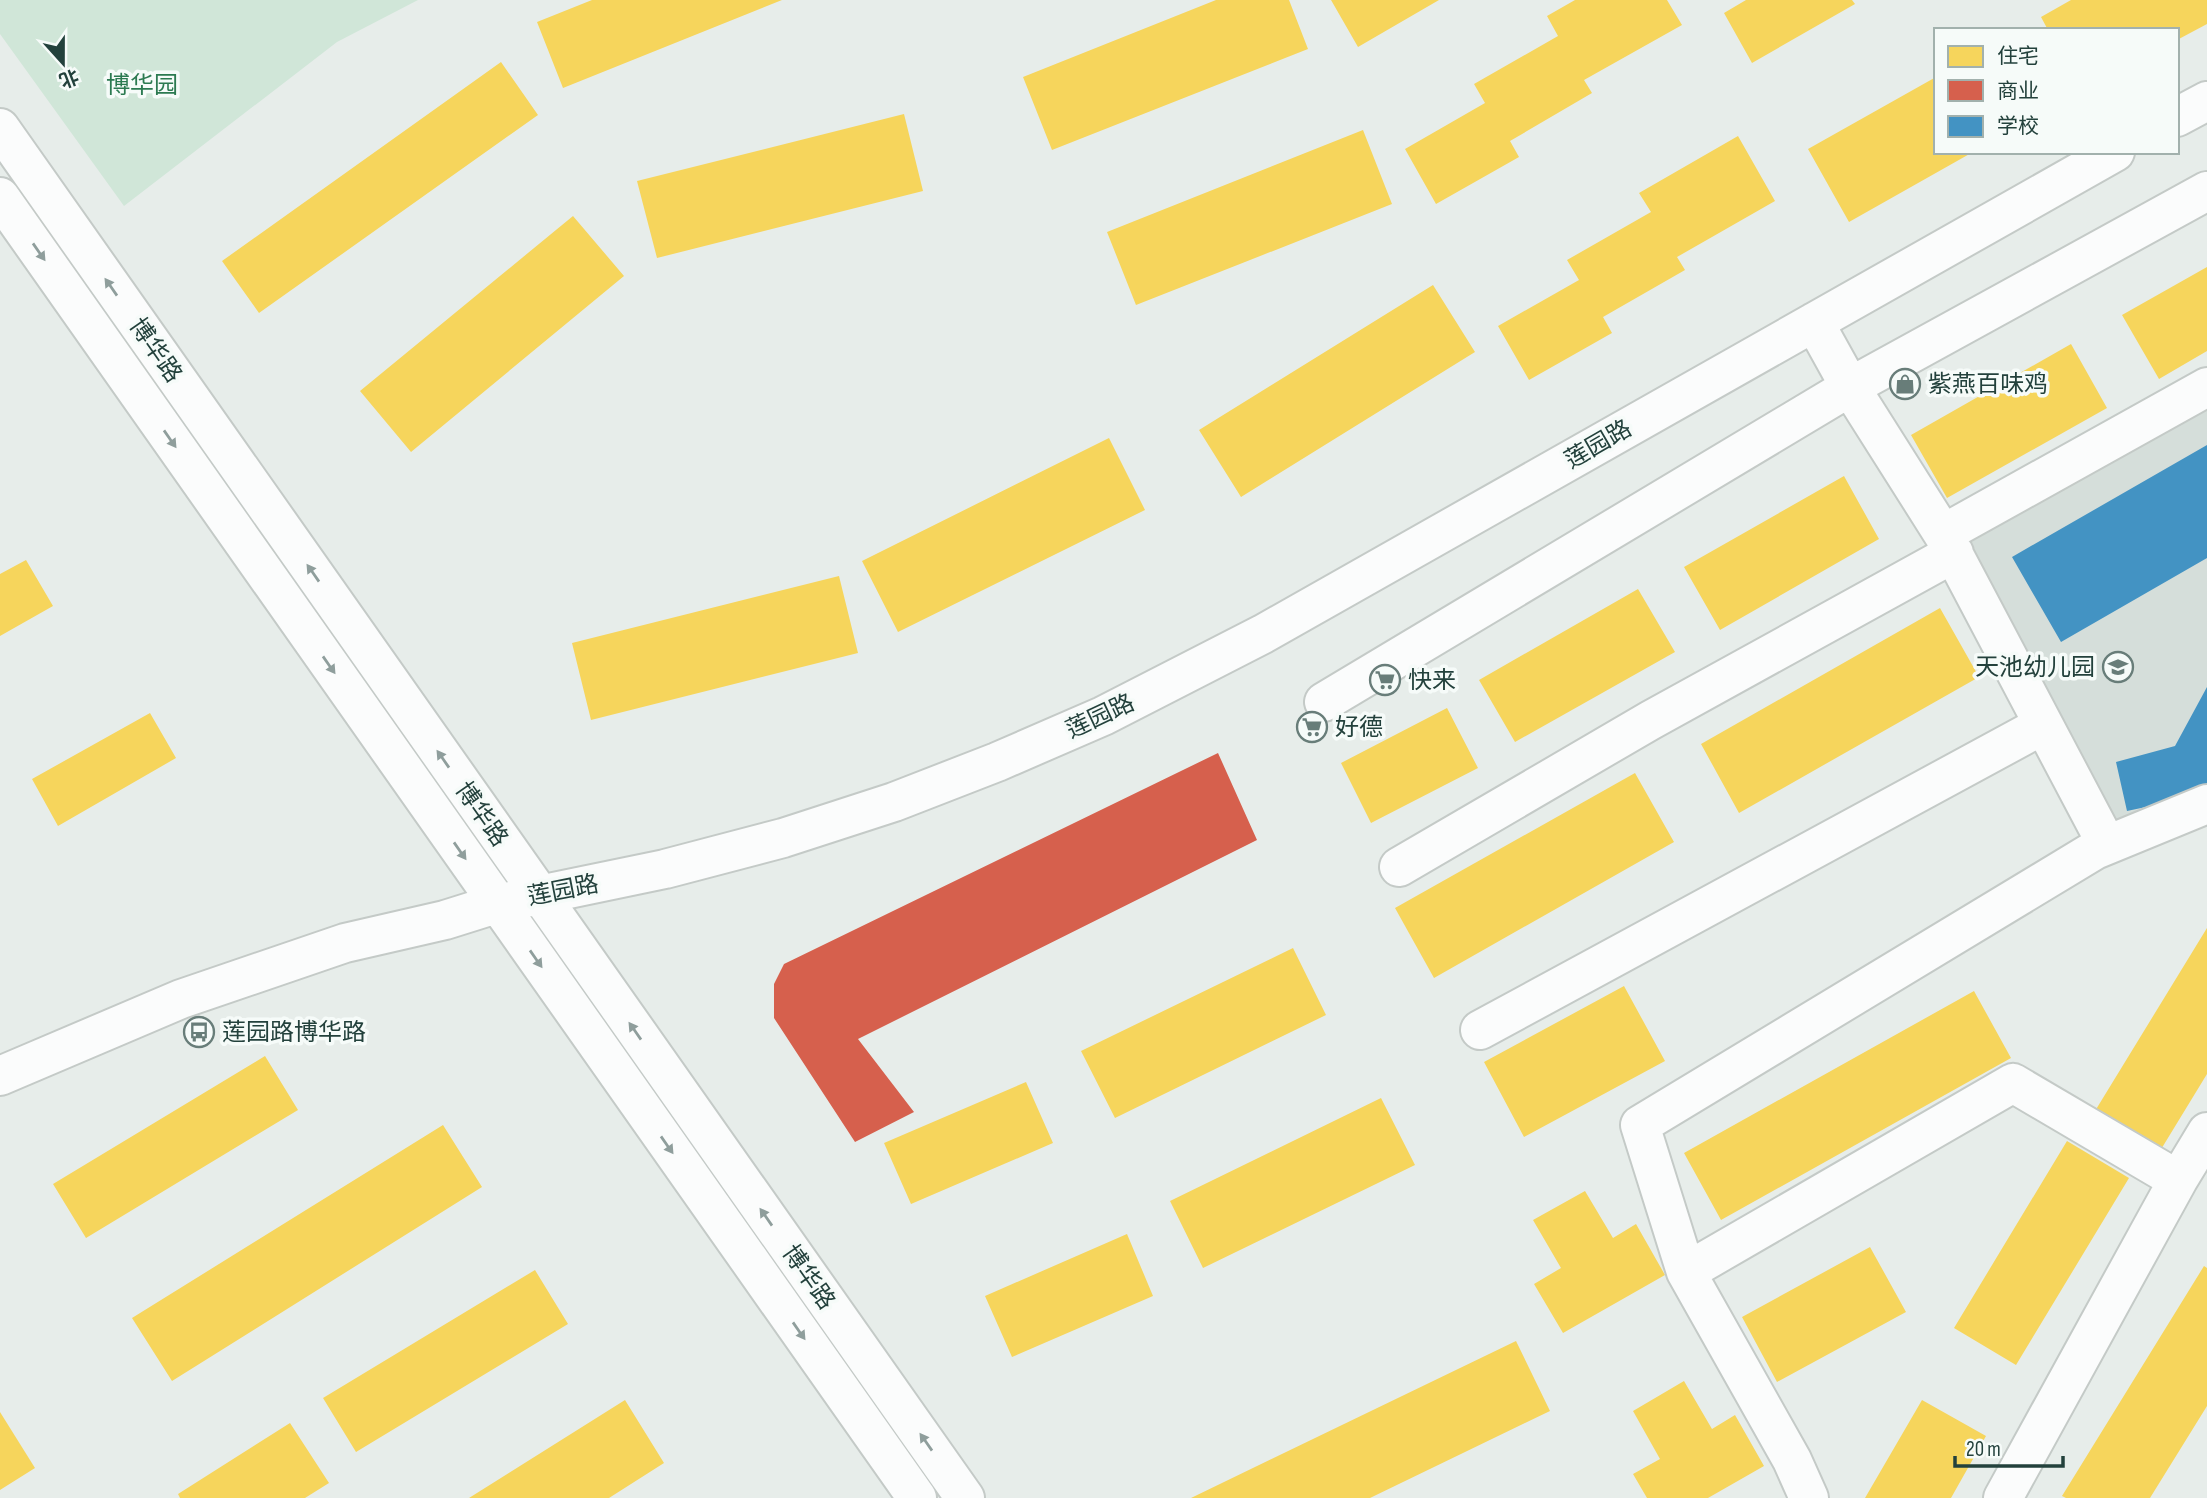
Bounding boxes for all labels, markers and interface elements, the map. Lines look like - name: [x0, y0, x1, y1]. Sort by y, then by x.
- north arrow: [28, 28, 98, 98]
- legend: [1934, 28, 2179, 154]
- text: 住宅: [1997, 44, 2039, 69]
- text: 北: [56, 63, 82, 92]
- park label: 博华园: [106, 71, 178, 100]
- text: 商业: [1997, 79, 2039, 104]
- text: 学校: [1997, 114, 2039, 139]
- one-way arrow: [32, 243, 46, 261]
- one-way arrow: [104, 278, 118, 296]
- street label: 博华路: [123, 312, 188, 388]
- shop icon: 紫燕百味鸡: [1888, 367, 1922, 401]
- place label: 紫燕百味鸡: [1928, 370, 2048, 399]
- street label: 莲园路: [1560, 414, 1637, 475]
- one-way arrow: [163, 430, 177, 448]
- one-way arrow: [306, 564, 320, 582]
- school or university icon: 天池幼儿园: [2101, 650, 2135, 684]
- place label: 天池幼儿园: [1975, 653, 2095, 682]
- one-way arrow: [322, 656, 336, 674]
- supermarket icon: 快来: [1368, 663, 1402, 697]
- place label: 快来: [1408, 666, 1456, 695]
- street label: 莲园路: [1061, 688, 1139, 745]
- supermarket icon: 好德: [1295, 710, 1329, 744]
- place label: 好德: [1335, 713, 1383, 742]
- one-way arrow: [436, 750, 450, 768]
- street label: 博华路: [449, 776, 514, 852]
- one-way arrow: [452, 842, 466, 860]
- street label: 莲园路: [525, 869, 601, 912]
- one-way arrow: [529, 950, 543, 968]
- bus stop icon: 莲园路博华路: [182, 1015, 216, 1049]
- place label: 莲园路博华路: [222, 1018, 366, 1047]
- one-way arrow: [628, 1022, 642, 1040]
- one-way arrow: [660, 1136, 674, 1154]
- one-way arrow: [760, 1207, 773, 1226]
- street label: 博华路: [776, 1239, 841, 1315]
- one-way arrow: [792, 1322, 806, 1340]
- scale bar: [1955, 1424, 2064, 1468]
- one-way arrow: [919, 1433, 933, 1451]
- text: 20 m: [1966, 1437, 2001, 1462]

